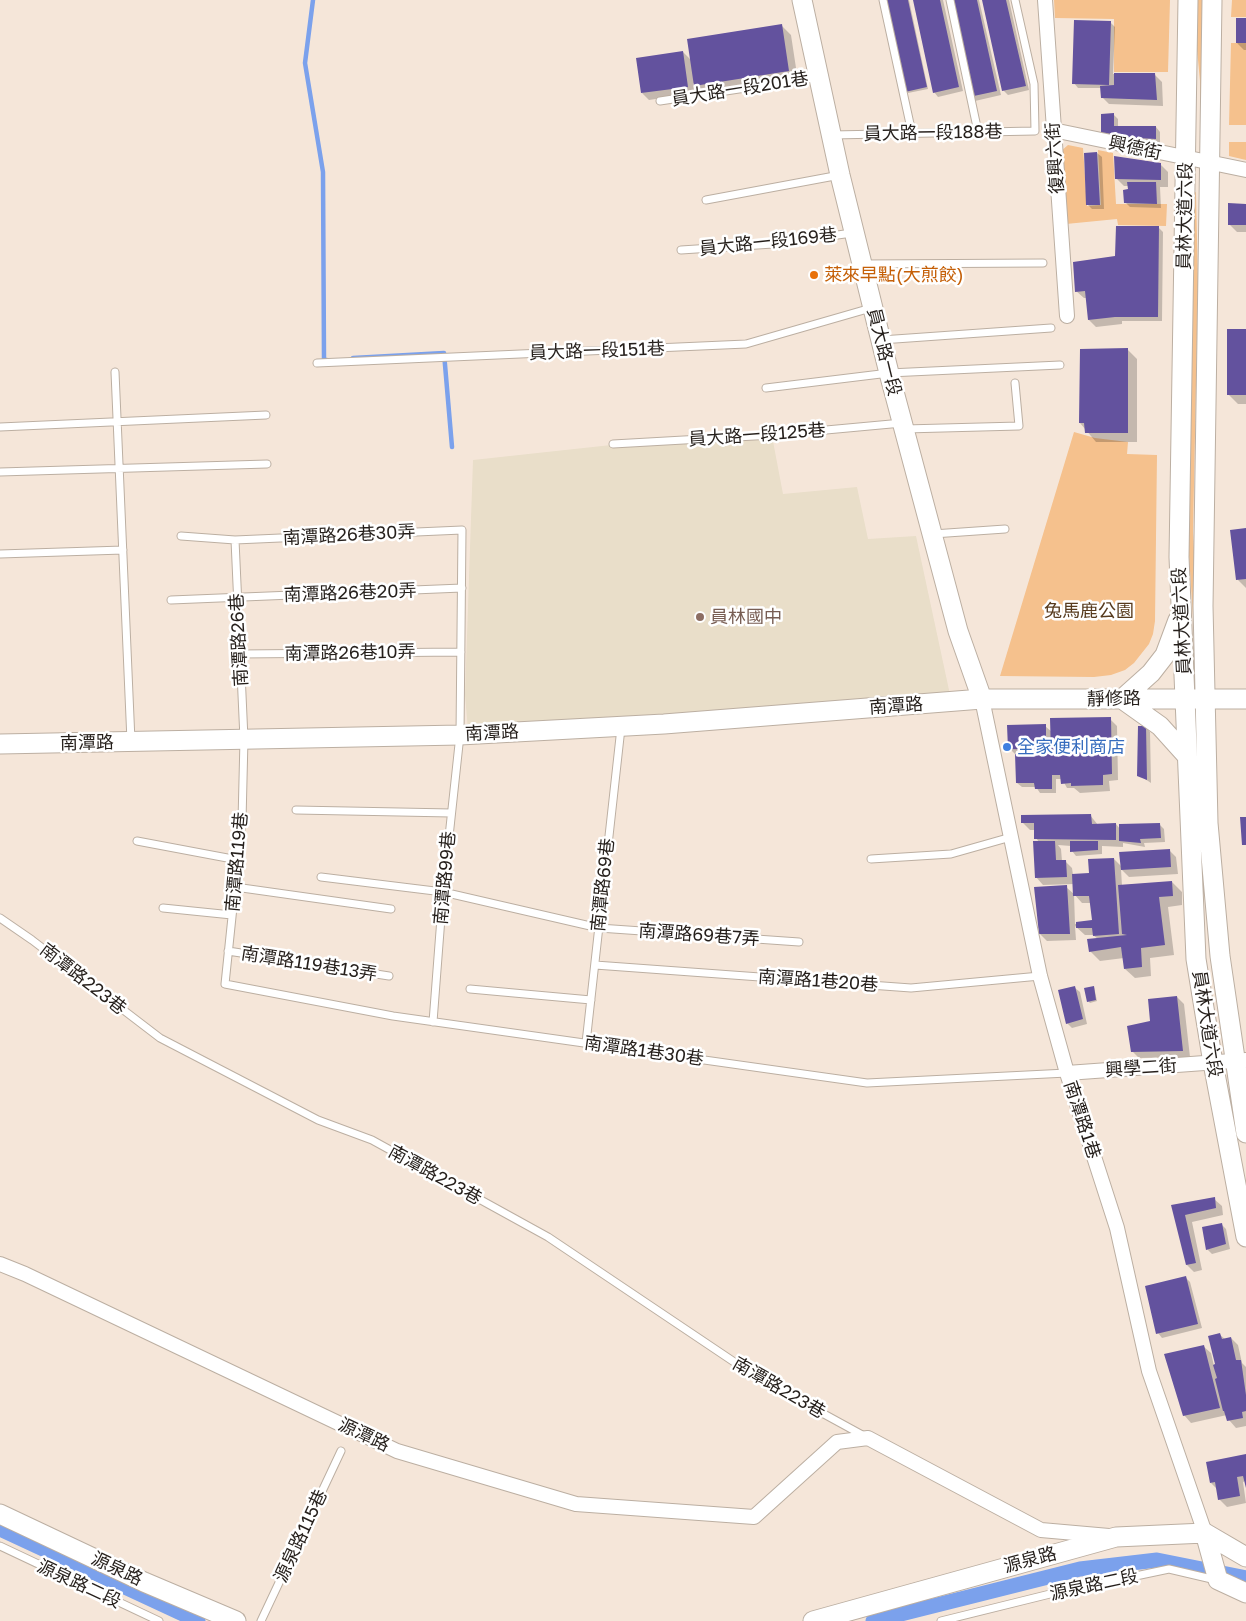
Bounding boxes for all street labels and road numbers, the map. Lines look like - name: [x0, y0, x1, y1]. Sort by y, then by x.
- street label: 員大路一段201巷: [670, 68, 810, 110]
- street label: 員大路一段188巷: [863, 121, 1003, 145]
- street label: 復興六街: [1042, 121, 1068, 195]
- street label: 興德街: [1106, 132, 1164, 164]
- street label: 員林大道六段: [1173, 162, 1197, 270]
- street label: 員大路一段169巷: [698, 224, 838, 260]
- street label: 員大路一段: [863, 306, 905, 398]
- street label: 員大路一段151巷: [529, 338, 665, 364]
- street label: 員大路一段125巷: [688, 419, 826, 451]
- street label: 南潭路26巷30弄: [282, 521, 416, 549]
- street label: 員林大道六段: [1168, 567, 1196, 675]
- street label: 南潭路26巷20弄: [283, 580, 417, 606]
- street label: 南潭路26巷: [226, 593, 252, 687]
- street label: 南潭路26巷10弄: [284, 641, 416, 665]
- street label: 靜修路: [1087, 688, 1141, 710]
- street label: 南潭路: [868, 693, 924, 719]
- street label: 南潭路: [464, 721, 520, 745]
- street label: 南潭路: [60, 732, 114, 754]
- street label: 南潭路119巷: [222, 811, 252, 913]
- street label: 南潭路99巷: [430, 830, 460, 926]
- street label: 南潭路69巷: [587, 837, 619, 933]
- street label: 南潭路69巷7弄: [638, 920, 760, 950]
- street label: 南潭路223巷: [36, 939, 130, 1019]
- street label: 南潭路119巷13弄: [239, 943, 379, 985]
- street label: 南潭路1巷20巷: [757, 966, 879, 996]
- street label: 員林大道六段: [1188, 969, 1226, 1079]
- street label: 南潭路1巷30巷: [583, 1032, 705, 1070]
- street label: 興學二街: [1104, 1055, 1178, 1081]
- street label: 南潭路1巷: [1059, 1078, 1105, 1162]
- street label: 南潭路223巷: [385, 1140, 485, 1210]
- street label: 南潭路223巷: [729, 1353, 829, 1423]
- street label: 源潭路: [335, 1414, 393, 1456]
- street label: 源泉路115巷: [270, 1486, 332, 1586]
- street label: 源泉路: [1001, 1543, 1059, 1577]
- street label: 源泉路: [88, 1548, 146, 1590]
- street label: 源泉路二段: [34, 1555, 124, 1613]
- street label: 源泉路二段: [1048, 1565, 1140, 1605]

